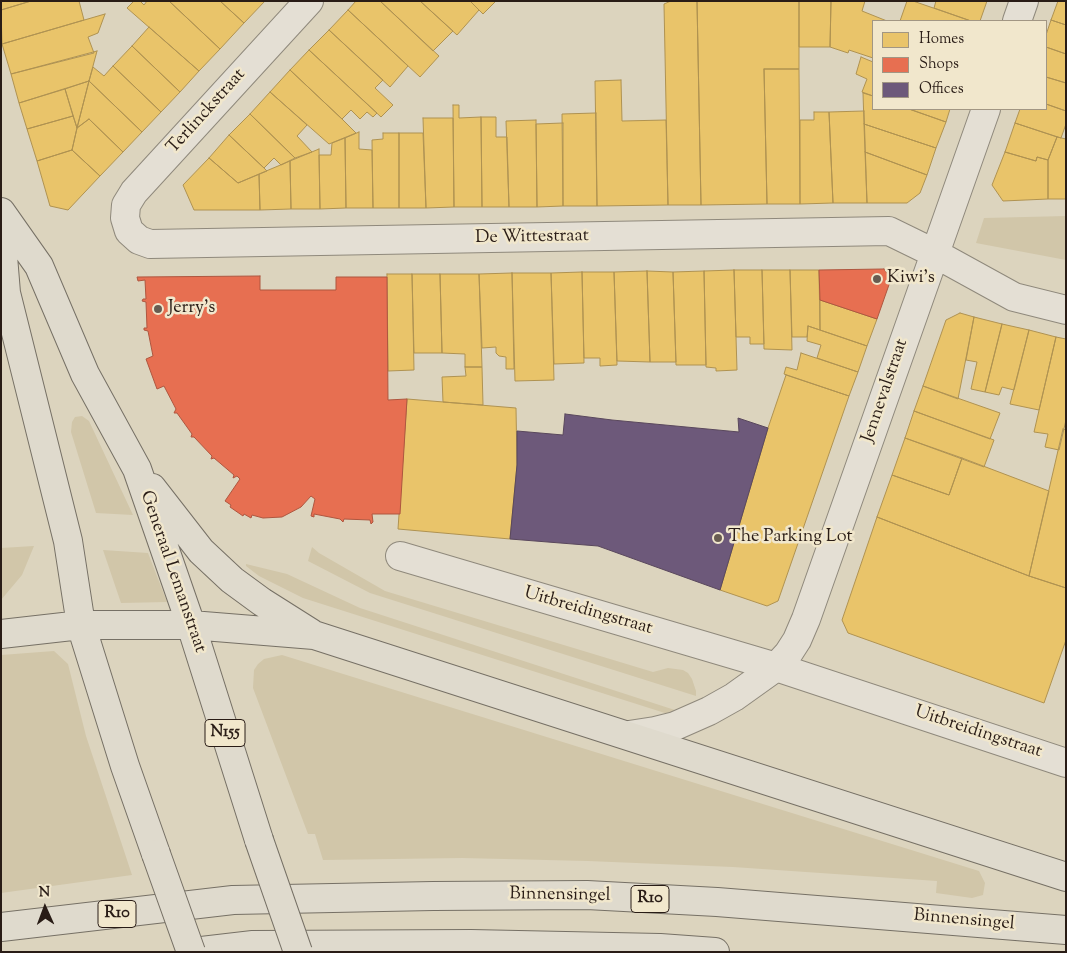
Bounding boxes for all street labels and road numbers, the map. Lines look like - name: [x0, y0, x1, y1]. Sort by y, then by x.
- street label: Terlinckstraat: [163, 65, 251, 159]
- street label: De Wittestraat: [475, 226, 589, 250]
- street label: Jennevalstraat: [858, 336, 914, 446]
- street label: Generaal Lemanstraat: [134, 488, 210, 656]
- street label: Uitbreidingstraat: [521, 583, 655, 641]
- street label: Uitbreidingstraat: [912, 702, 1044, 764]
- road number: N155: [205, 720, 245, 746]
- street label: Binnensingel: [509, 884, 611, 908]
- road number: R10: [631, 886, 669, 912]
- road number: R10: [98, 901, 136, 928]
- street label: Binnensingel: [913, 906, 1015, 936]

